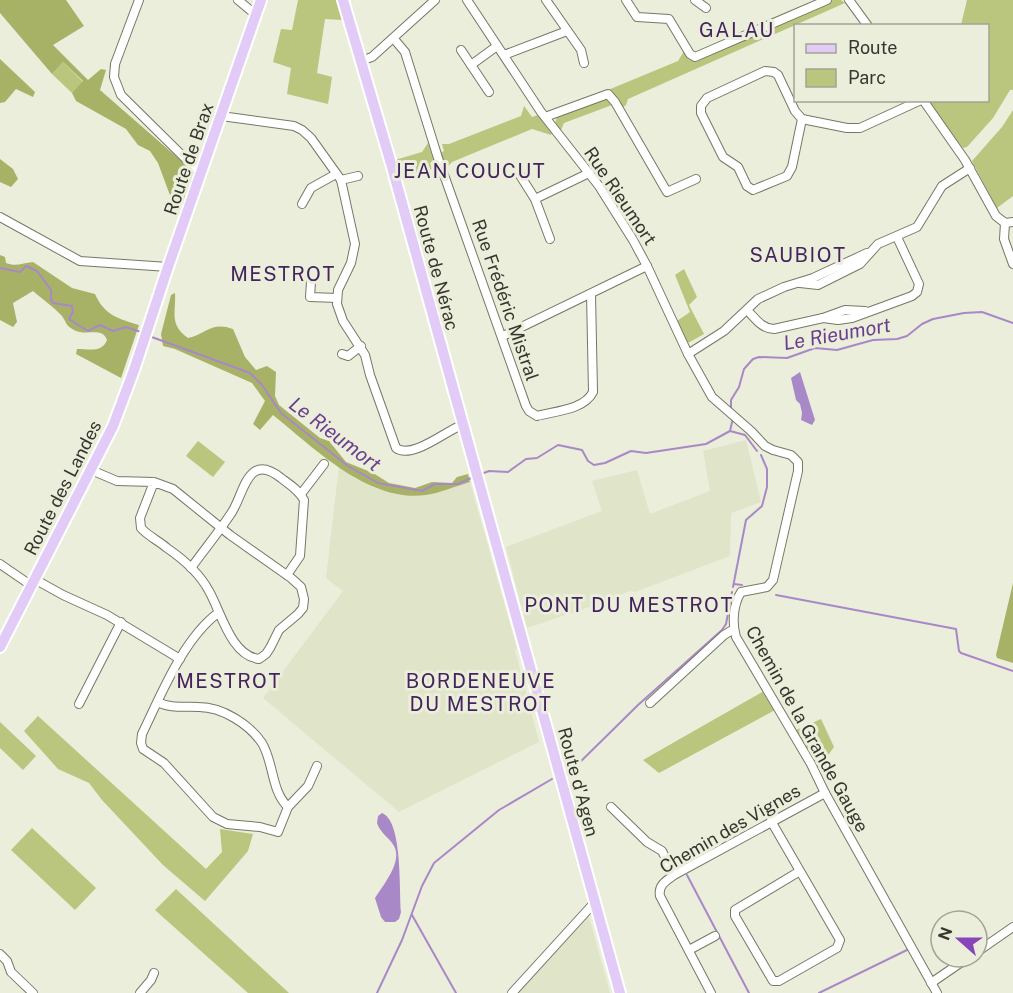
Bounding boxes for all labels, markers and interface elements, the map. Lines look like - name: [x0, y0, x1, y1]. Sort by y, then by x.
- district label: GALAU: [699, 18, 775, 42]
- legend: [794, 24, 989, 102]
- text: Route: [848, 37, 897, 58]
- text: Parc: [848, 67, 886, 88]
- street label: Route de Brax: [159, 100, 218, 218]
- street label: Rue Rieumort: [580, 143, 661, 249]
- district label: JEAN COUCUT: [394, 159, 546, 183]
- street label: Route de Nérac: [410, 203, 463, 333]
- street label: Rue Frédéric Mistral: [468, 216, 543, 383]
- district label: SAUBIOT: [749, 243, 847, 267]
- district label: MESTROT: [230, 262, 336, 286]
- water label: Le Rieumort: [781, 313, 893, 355]
- water label: Le Rieumort: [284, 392, 386, 477]
- street label: Route des Landes: [20, 417, 106, 559]
- district label: PONT DU MESTROT: [524, 593, 734, 617]
- street label: Chemin de la Grande Gauge: [742, 622, 873, 836]
- district label: MESTROT: [176, 669, 282, 693]
- district label: BORDENEUVE DU MESTROT: [406, 669, 556, 716]
- street label: Route d'Agen: [554, 725, 603, 839]
- street label: Chemin des Vignes: [656, 780, 804, 877]
- north arrow: [929, 909, 989, 969]
- text: N: [934, 925, 957, 943]

